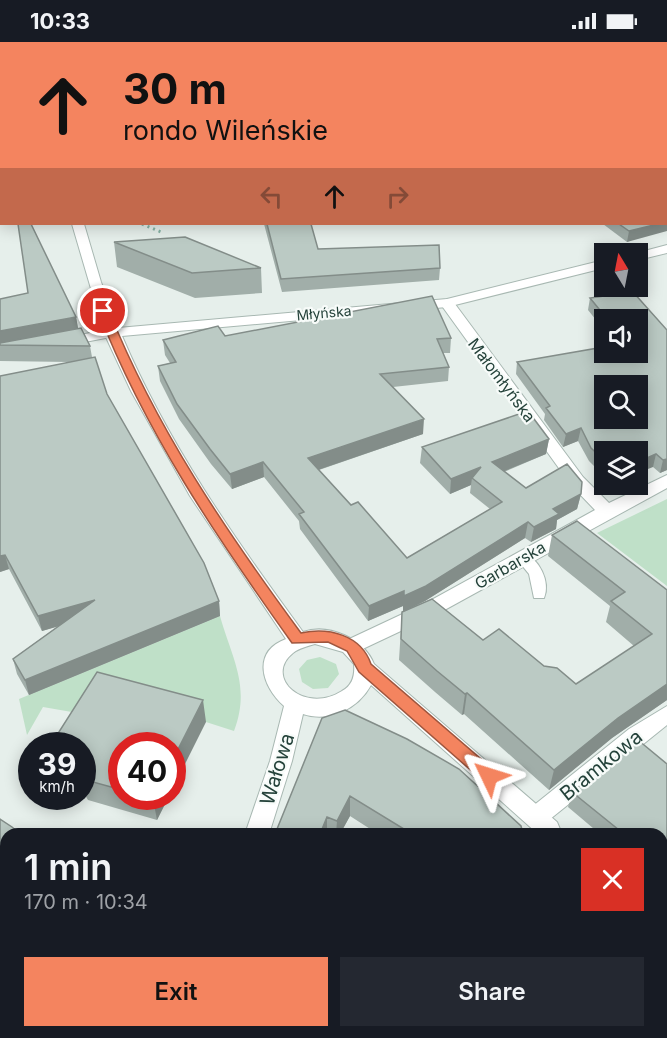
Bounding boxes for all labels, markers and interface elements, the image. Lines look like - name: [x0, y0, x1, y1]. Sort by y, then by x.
- text: 10:33: [30, 8, 90, 34]
- text: 30 m: [123, 63, 227, 114]
- icon: ahead: [24, 66, 102, 144]
- text: rondo Wileńskie: [123, 114, 328, 147]
- icon: left: [255, 180, 288, 213]
- icon: ahead: [318, 180, 351, 213]
- icon: right: [381, 180, 414, 213]
- north arrow: [594, 243, 648, 297]
- map controls: [594, 243, 648, 495]
- pin: [77, 285, 128, 336]
- icon: arrive: [86, 294, 119, 327]
- street label: Młyńska: [296, 302, 352, 323]
- button: sound: [594, 309, 648, 363]
- street label: Małomłyńska: [464, 334, 540, 426]
- button: search: [594, 375, 648, 429]
- button: layers: [594, 441, 648, 495]
- street label: Garbarska: [471, 537, 549, 593]
- street label: Bramkowa: [555, 724, 647, 806]
- street label: Wałowa: [255, 730, 299, 808]
- speed limit sign: 40: [108, 732, 186, 810]
- position arrow: [457, 744, 521, 808]
- text: 39: [38, 746, 76, 782]
- text: km/h: [39, 777, 75, 796]
- text: 1 min: [24, 845, 112, 889]
- button: close: [581, 848, 644, 911]
- text: 170 m · 10:34: [24, 890, 148, 914]
- button: Exit: [24, 957, 328, 1026]
- button: Share: [340, 957, 644, 1026]

